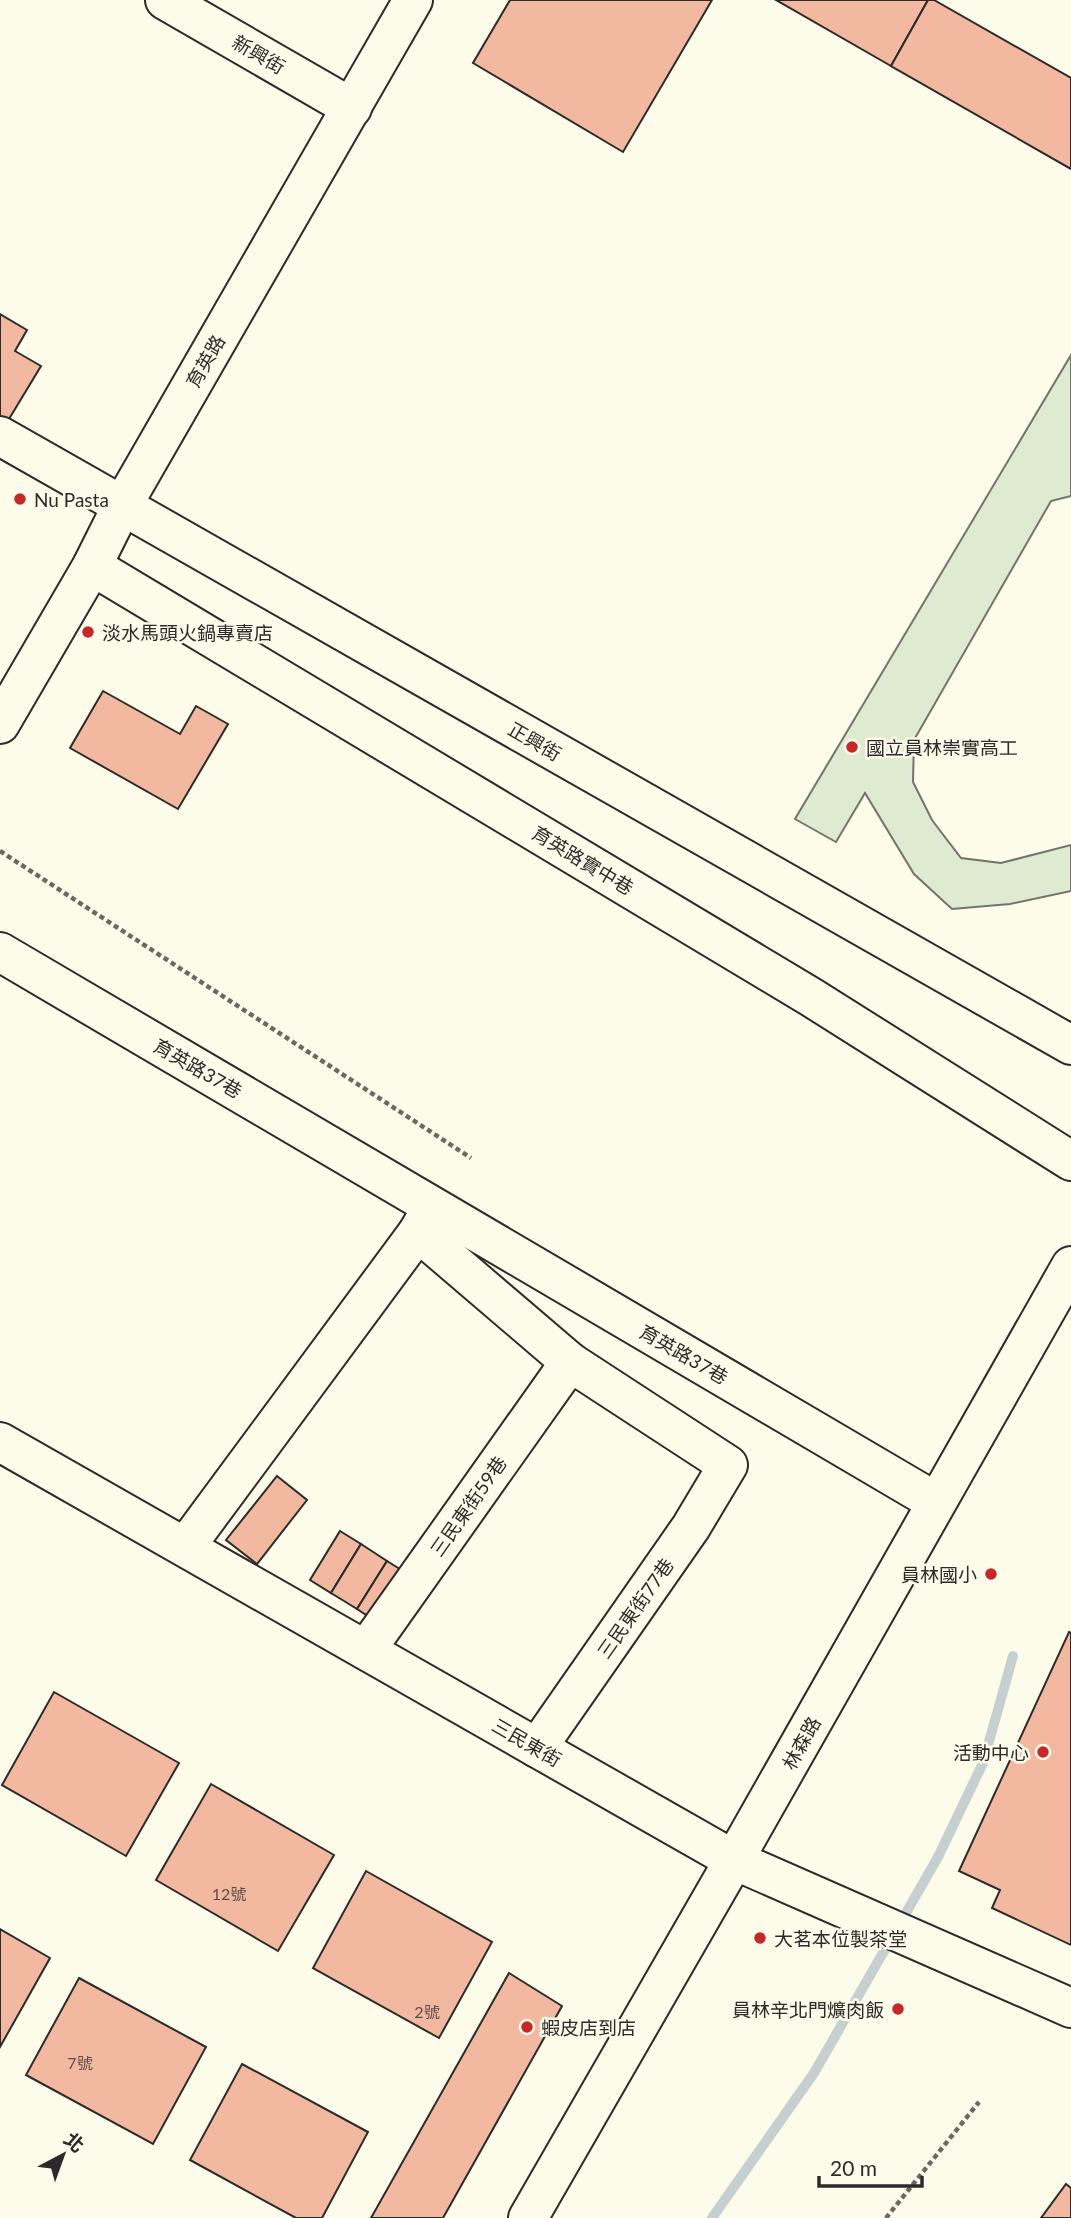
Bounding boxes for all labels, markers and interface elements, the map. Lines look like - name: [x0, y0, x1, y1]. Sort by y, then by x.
- street label: 新興街: [229, 30, 289, 78]
- street label: 育英路: [181, 331, 229, 391]
- place label: Nu Pasta: [34, 488, 109, 511]
- marker: Nu Pasta: [12, 491, 28, 507]
- place label: 淡水馬頭火鍋專賣店: [102, 621, 273, 644]
- marker: 淡水馬頭火鍋專賣店: [80, 624, 96, 640]
- street label: 正興街: [505, 717, 565, 765]
- place label: 國立員林崇實高工: [866, 736, 1018, 759]
- marker: 國立員林崇實高工: [844, 739, 860, 755]
- street label: 育英路實中巷: [528, 821, 638, 899]
- street label: 育英路37巷: [150, 1034, 246, 1102]
- street label: 育英路37巷: [636, 1320, 732, 1388]
- street label: 三民東街59巷: [425, 1451, 511, 1561]
- street label: 三民東街77巷: [592, 1553, 678, 1663]
- place label: 員林國小: [901, 1563, 977, 1586]
- marker: 員林國小: [983, 1566, 999, 1582]
- street label: 林森路: [777, 1712, 825, 1774]
- street label: 三民東街: [488, 1713, 566, 1771]
- place label: 活動中心: [953, 1741, 1029, 1764]
- marker: 活動中心: [1035, 1744, 1051, 1760]
- house number: 12號: [212, 1884, 246, 1903]
- place label: 大茗本位製茶堂: [774, 1927, 907, 1950]
- marker: 大茗本位製茶堂: [752, 1930, 768, 1946]
- place label: 員林辛北門爌肉飯: [732, 1998, 884, 2021]
- marker: 員林辛北門爌肉飯: [890, 2001, 906, 2017]
- house number: 2號: [414, 2002, 440, 2021]
- place label: 蝦皮店到店: [541, 2016, 636, 2039]
- marker: 蝦皮店到店: [519, 2019, 535, 2035]
- house number: 7號: [67, 2053, 93, 2072]
- north arrow: [28, 2120, 98, 2190]
- text: 北: [60, 2127, 89, 2157]
- scale bar: [819, 2144, 922, 2188]
- text: 20 m: [830, 2155, 877, 2180]

